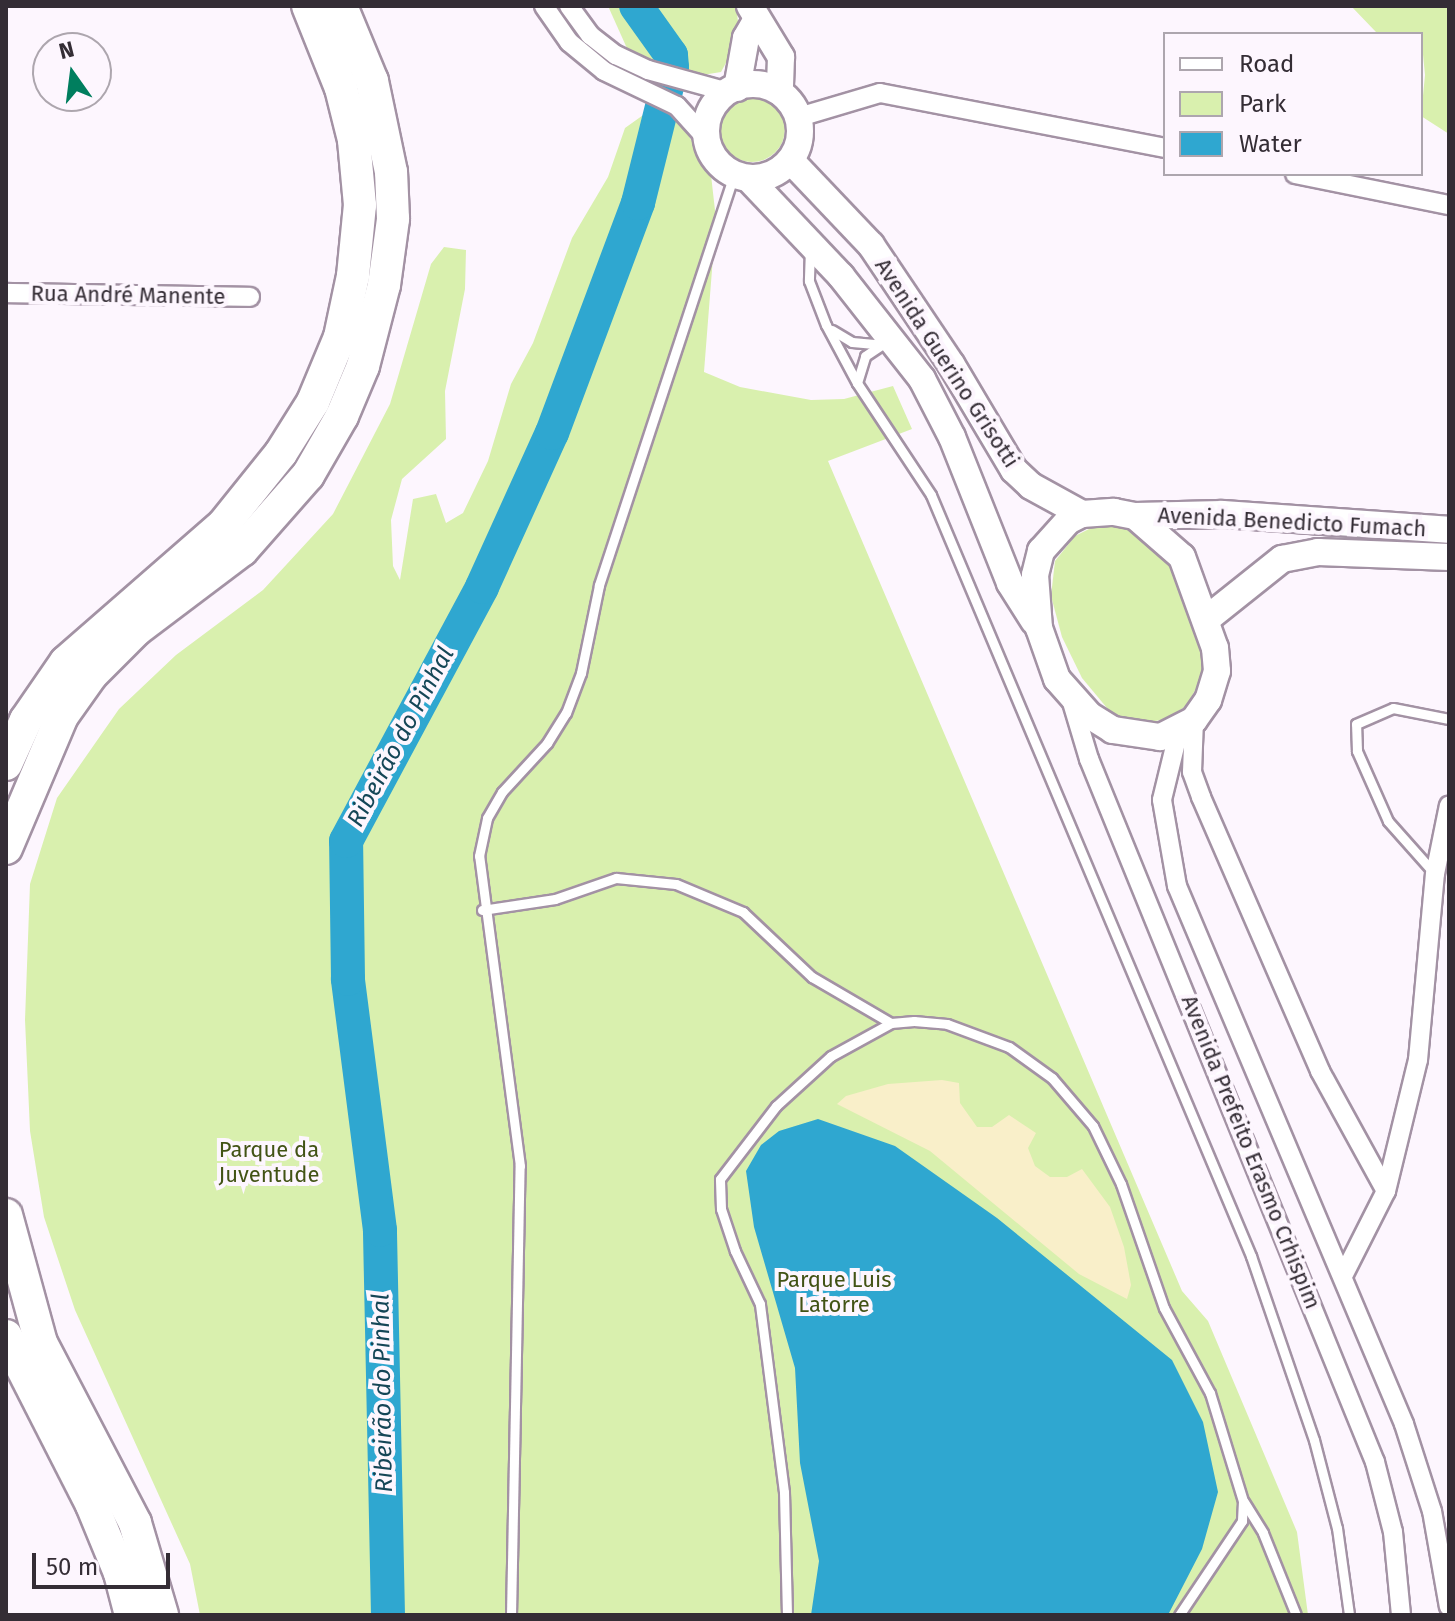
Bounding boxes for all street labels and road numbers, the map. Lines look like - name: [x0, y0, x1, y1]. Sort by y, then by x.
- street label: Avenida Guerino Grisotti: [869, 253, 1025, 473]
- street label: Rua André Manente: [30, 280, 226, 310]
- street label: Avenida Benedicto Fumach: [1157, 502, 1427, 542]
- street label: Avenida Prefeito Erasmo Crhispim: [1176, 991, 1326, 1313]

